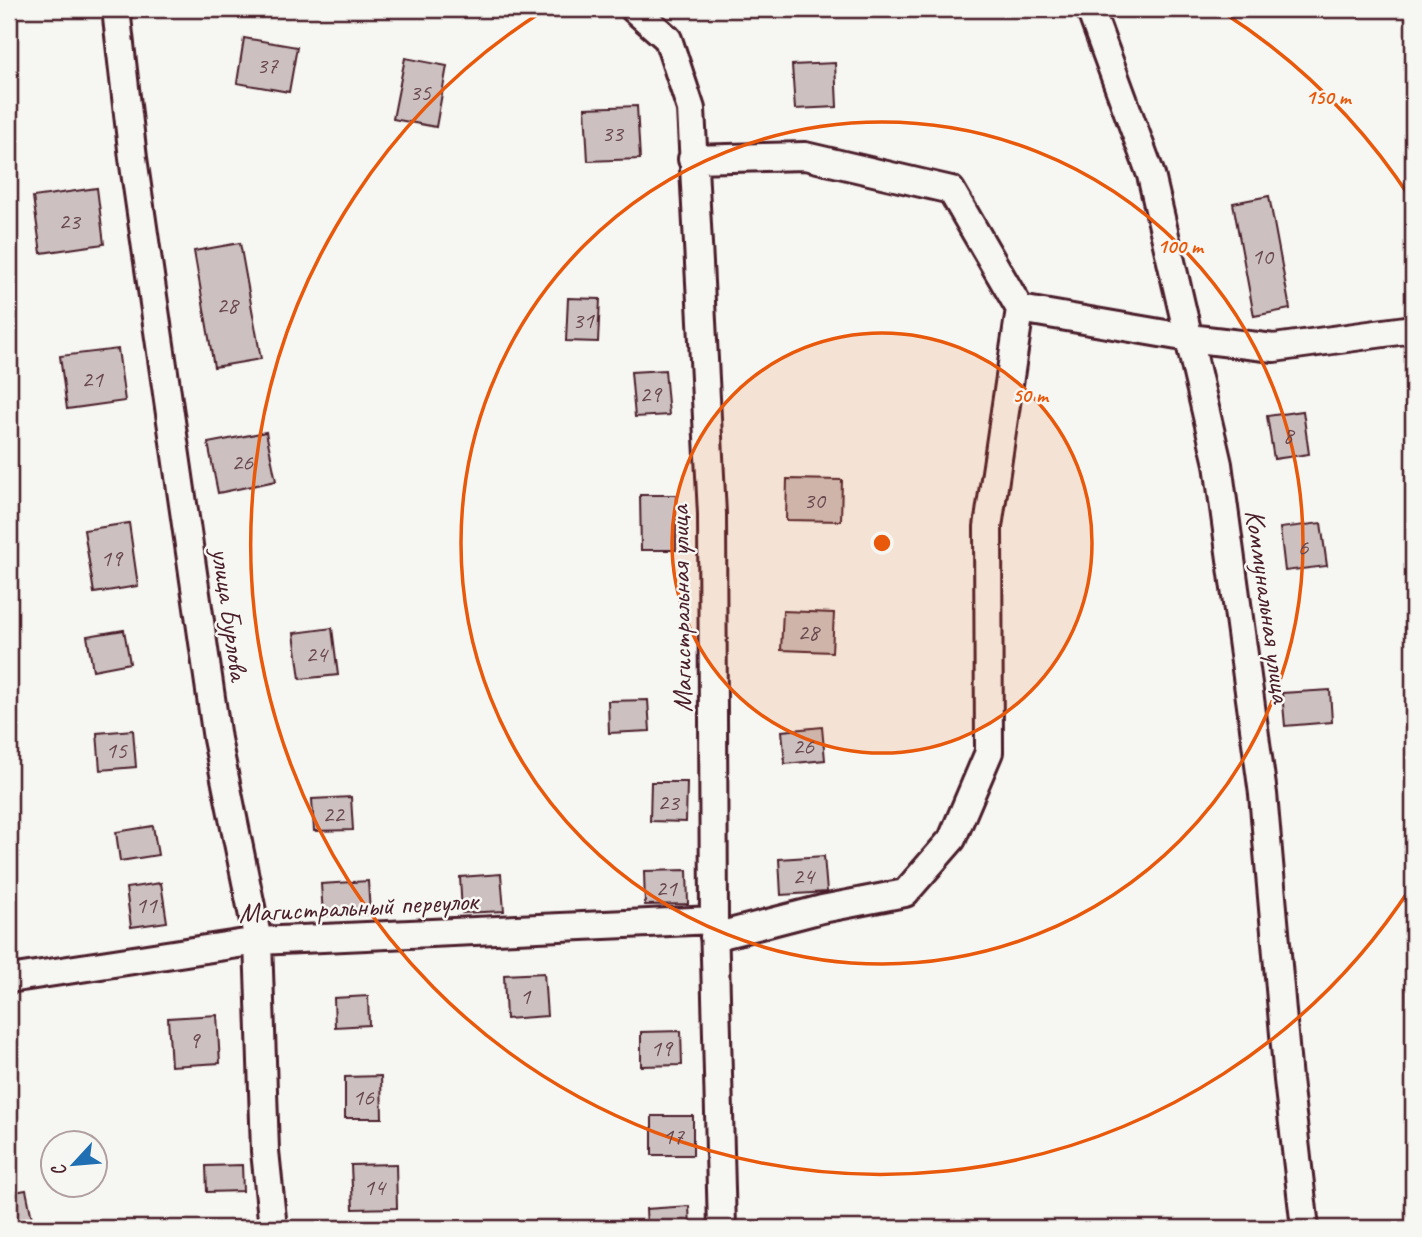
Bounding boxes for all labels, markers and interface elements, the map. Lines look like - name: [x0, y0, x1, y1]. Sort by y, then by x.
- house number: 37: [256, 50, 279, 80]
- house number: 35: [409, 77, 432, 107]
- text: 150 m: [1305, 84, 1353, 110]
- house number: 33: [601, 118, 625, 148]
- house number: 23: [58, 206, 82, 236]
- text: 100 m: [1157, 233, 1205, 259]
- house number: 10: [1251, 241, 1275, 271]
- house number: 28: [216, 290, 240, 320]
- house number: 31: [572, 305, 595, 335]
- house number: 21: [81, 364, 104, 394]
- house number: 29: [639, 379, 663, 409]
- text: 50 m: [1012, 382, 1050, 408]
- house number: 8: [1283, 420, 1296, 450]
- house number: 26: [231, 447, 254, 477]
- house number: 30: [803, 485, 827, 515]
- street label: Магистральная улица: [661, 503, 700, 713]
- street label: Коммунальная улица: [1238, 507, 1300, 707]
- centre of rings: [870, 531, 894, 555]
- house number: 6: [1298, 532, 1310, 562]
- house number: 19: [100, 543, 124, 573]
- street label: улица Бурлова: [204, 544, 257, 685]
- house number: 28: [797, 617, 821, 647]
- house number: 24: [305, 639, 329, 669]
- house number: 26: [792, 731, 815, 761]
- house number: 15: [105, 735, 128, 765]
- house number: 23: [657, 787, 681, 817]
- house number: 22: [322, 799, 346, 829]
- house number: 24: [792, 861, 816, 891]
- house number: 21: [655, 873, 678, 903]
- street label: Магистральный переулок: [237, 883, 481, 930]
- house number: 11: [135, 890, 158, 920]
- house number: 1: [520, 981, 532, 1011]
- house number: 9: [189, 1025, 202, 1055]
- house number: 19: [650, 1033, 674, 1063]
- house number: 16: [352, 1082, 375, 1112]
- house number: 17: [662, 1121, 685, 1151]
- north arrow: [38, 1128, 108, 1198]
- text: С: [46, 1159, 72, 1180]
- house number: 14: [363, 1172, 387, 1202]

